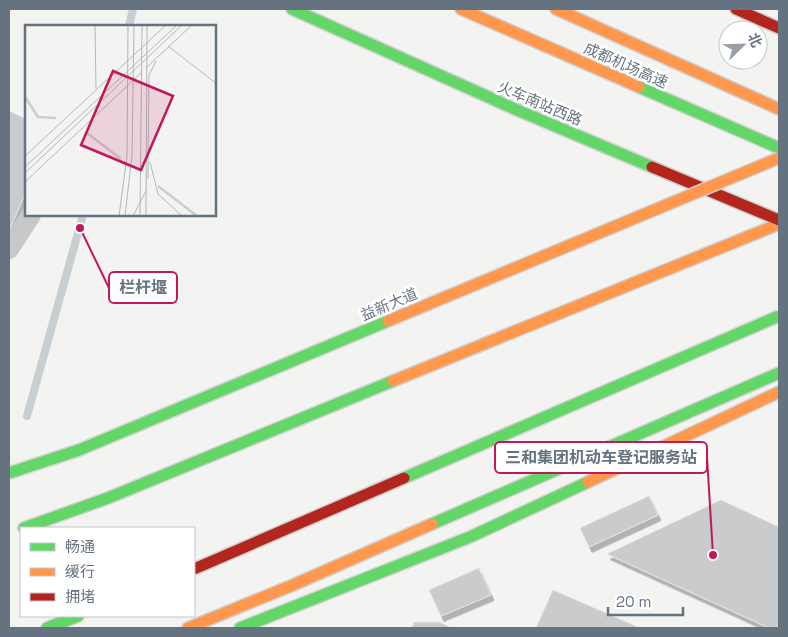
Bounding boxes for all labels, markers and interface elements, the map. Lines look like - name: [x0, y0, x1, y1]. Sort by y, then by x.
- north arrow: [718, 20, 768, 70]
- inset map: [25, 25, 216, 216]
- text: 北: [744, 30, 766, 50]
- street label: 成都机场高速: [581, 38, 671, 92]
- street label: 火车南站西路: [495, 77, 585, 129]
- callout: 栏杆堰: [109, 272, 177, 303]
- text: 栏杆堰: [119, 277, 167, 298]
- street label: 益新大道: [358, 284, 420, 324]
- callout: 三和集团机动车登记服务站: [495, 442, 707, 473]
- text: 三和集团机动车登记服务站: [505, 447, 697, 468]
- legend: [20, 527, 195, 617]
- text: 畅通: [65, 537, 95, 556]
- text: 缓行: [65, 562, 95, 581]
- scale bar: [608, 584, 683, 616]
- text: 拥堵: [65, 587, 95, 606]
- text: 20 m: [616, 592, 651, 611]

